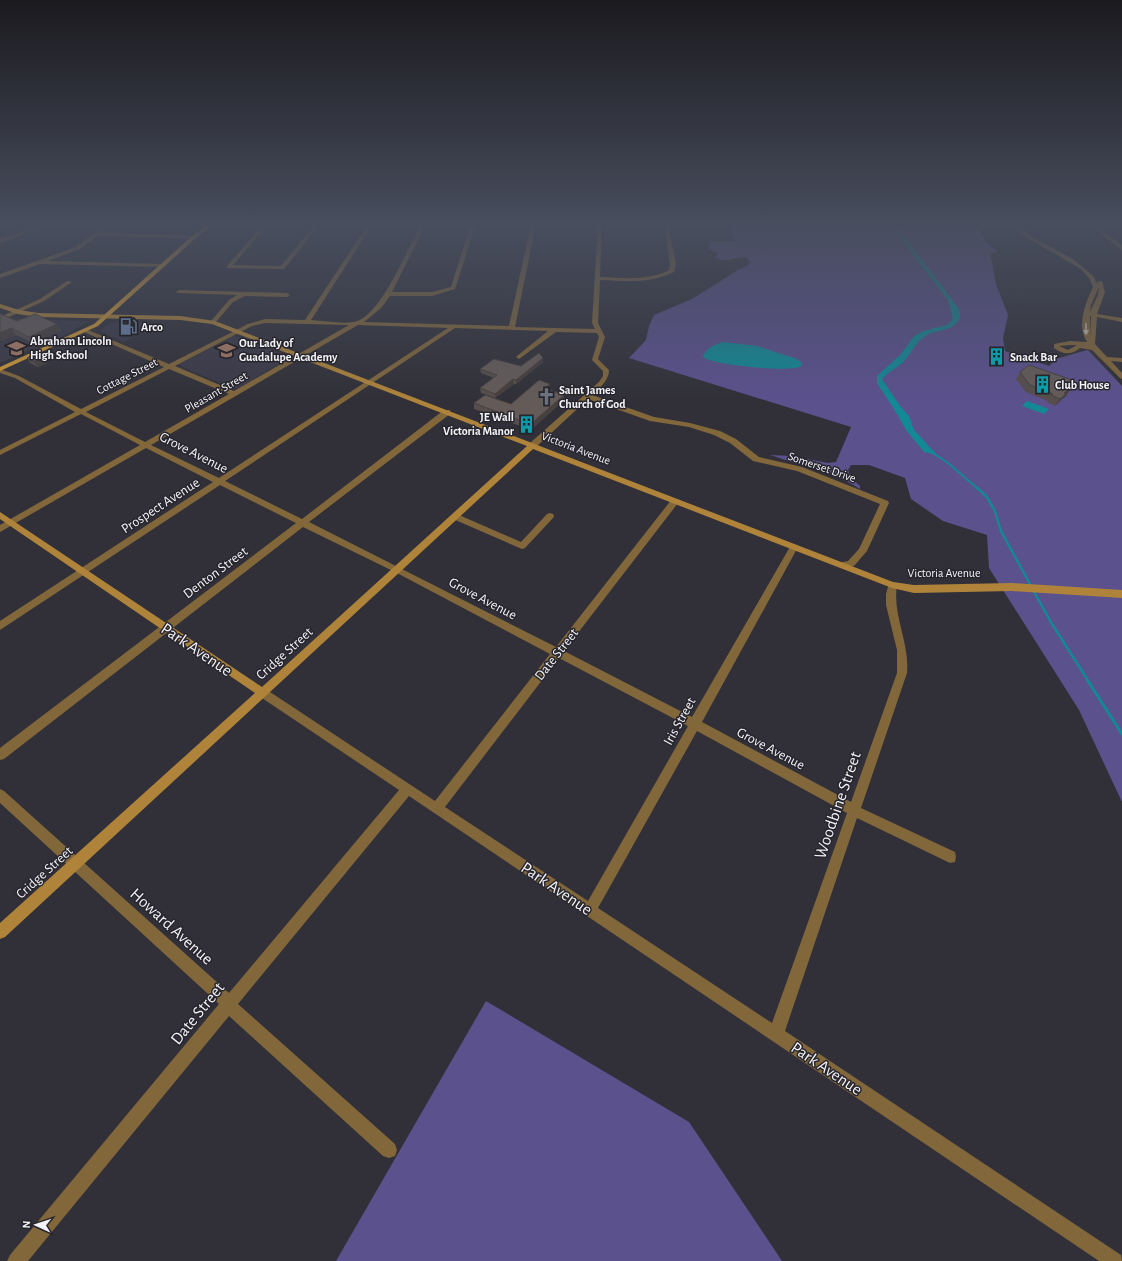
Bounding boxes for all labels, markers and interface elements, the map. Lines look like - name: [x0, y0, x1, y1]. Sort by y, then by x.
- fuel station icon: Arco: [118, 317, 138, 337]
- place label: Arco: [141, 321, 163, 333]
- one-way arrow: [1083, 323, 1089, 336]
- place label: Abraham Lincoln High School: [30, 335, 112, 361]
- place label: Our Lady of Guadalupe Academy: [239, 337, 338, 364]
- school or university icon: Abraham Lincoln High School: [7, 338, 27, 358]
- school or university icon: Our Lady of Guadalupe Academy: [216, 340, 236, 360]
- building icon: Snack Bar: [987, 347, 1007, 367]
- place label: Snack Bar: [1010, 351, 1058, 363]
- street label: Cottage Street: [95, 355, 160, 396]
- street label: Pleasant Street: [183, 369, 250, 415]
- building icon: Club House: [1032, 375, 1052, 395]
- place label: Club House: [1055, 379, 1110, 391]
- place label: Saint James Church of God: [559, 384, 626, 410]
- church icon: Saint James Church of God: [536, 387, 556, 407]
- place label: JE Wall Victoria Manor: [443, 411, 515, 437]
- building icon: JE Wall Victoria Manor: [517, 414, 537, 434]
- street label: Victoria Avenue: [540, 429, 612, 467]
- street label: Grove Avenue: [157, 430, 230, 476]
- street label: Somerset Drive: [787, 450, 857, 484]
- street label: Prospect Avenue: [119, 475, 202, 536]
- street label: Denton Street: [181, 544, 251, 601]
- street label: Victoria Avenue: [907, 567, 981, 579]
- street label: Grove Avenue: [446, 575, 519, 623]
- street label: Park Avenue: [158, 620, 235, 679]
- street label: Cridge Street: [254, 625, 316, 683]
- street label: Date Street: [532, 626, 582, 683]
- street label: Iris Street: [661, 695, 699, 748]
- street label: Grove Avenue: [734, 725, 807, 773]
- street label: Woodbine Street: [811, 749, 864, 861]
- street label: Cridge Street: [14, 844, 76, 902]
- street label: Park Avenue: [518, 859, 595, 918]
- street label: Howard Avenue: [127, 885, 216, 968]
- street label: Date Street: [167, 979, 228, 1048]
- street label: Park Avenue: [788, 1039, 865, 1098]
- north arrow: [16, 1205, 56, 1245]
- text: N: [21, 1220, 32, 1229]

